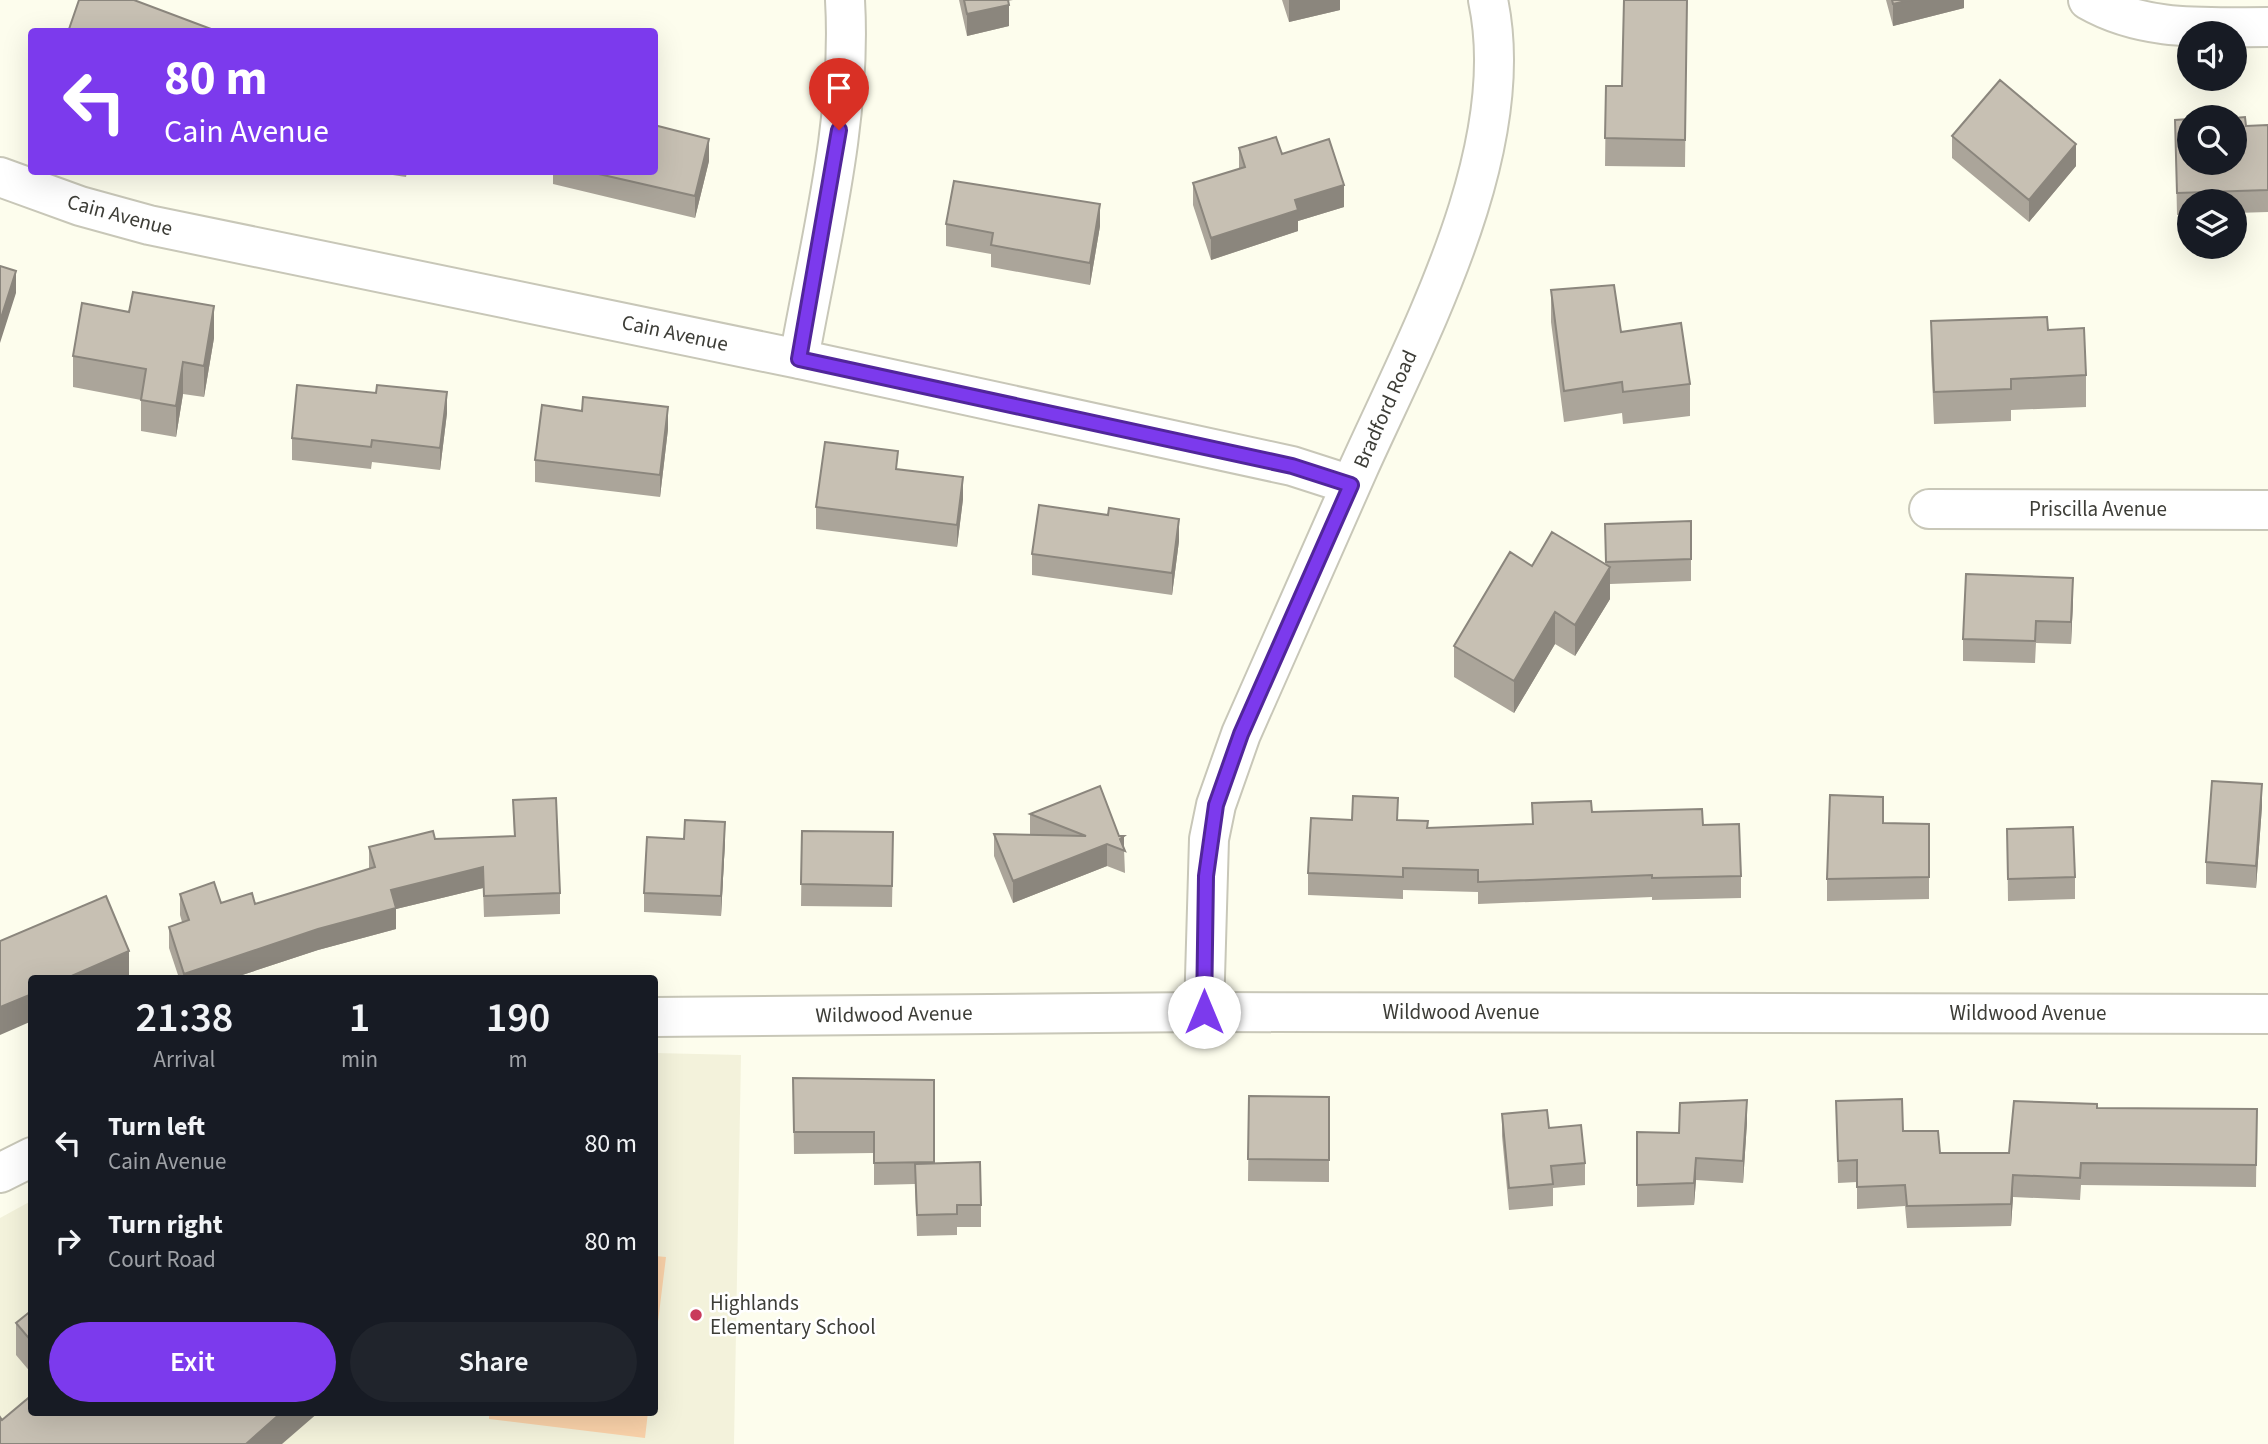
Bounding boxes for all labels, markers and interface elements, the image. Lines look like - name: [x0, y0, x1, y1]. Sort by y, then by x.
- map controls: [2177, 21, 2247, 259]
- button: sound: [2177, 21, 2247, 91]
- text: 80 m: [164, 44, 268, 114]
- icon: left: [49, 56, 140, 147]
- pin: [809, 58, 869, 130]
- icon: arrive: [820, 69, 858, 107]
- button: search: [2177, 105, 2247, 175]
- text: Cain Avenue: [164, 109, 329, 155]
- street label: Cain Avenue: [64, 187, 176, 243]
- button: layers: [2177, 189, 2247, 259]
- street label: Cain Avenue: [619, 307, 731, 359]
- street label: Bradford Road: [1346, 345, 1424, 473]
- street label: Priscilla Avenue: [2029, 494, 2167, 524]
- position arrow: [1167, 975, 1241, 1049]
- text: 21:38: [136, 988, 233, 1048]
- text: 1: [349, 988, 370, 1048]
- text: 190: [486, 988, 550, 1048]
- street label: Wildwood Avenue: [1382, 997, 1540, 1027]
- street label: Wildwood Avenue: [815, 998, 973, 1030]
- street label: Wildwood Avenue: [1949, 998, 2107, 1028]
- text: Arrival: [154, 1043, 215, 1076]
- text: min: [341, 1043, 378, 1076]
- text: m: [509, 1043, 528, 1076]
- text: Turn left: [108, 1108, 205, 1145]
- icon: left: [49, 1124, 87, 1162]
- text: 80 m: [584, 1125, 637, 1162]
- text: Cain Avenue: [108, 1145, 226, 1178]
- text: Turn right: [108, 1206, 223, 1243]
- icon: right: [49, 1222, 87, 1260]
- text: 80 m: [584, 1223, 637, 1260]
- text: Court Road: [108, 1243, 216, 1276]
- place label: Highlands Elementary School: [710, 1288, 876, 1342]
- marker: Highlands Elementary School: [688, 1307, 704, 1323]
- button: Exit: [49, 1322, 336, 1402]
- button: Share: [350, 1322, 637, 1402]

